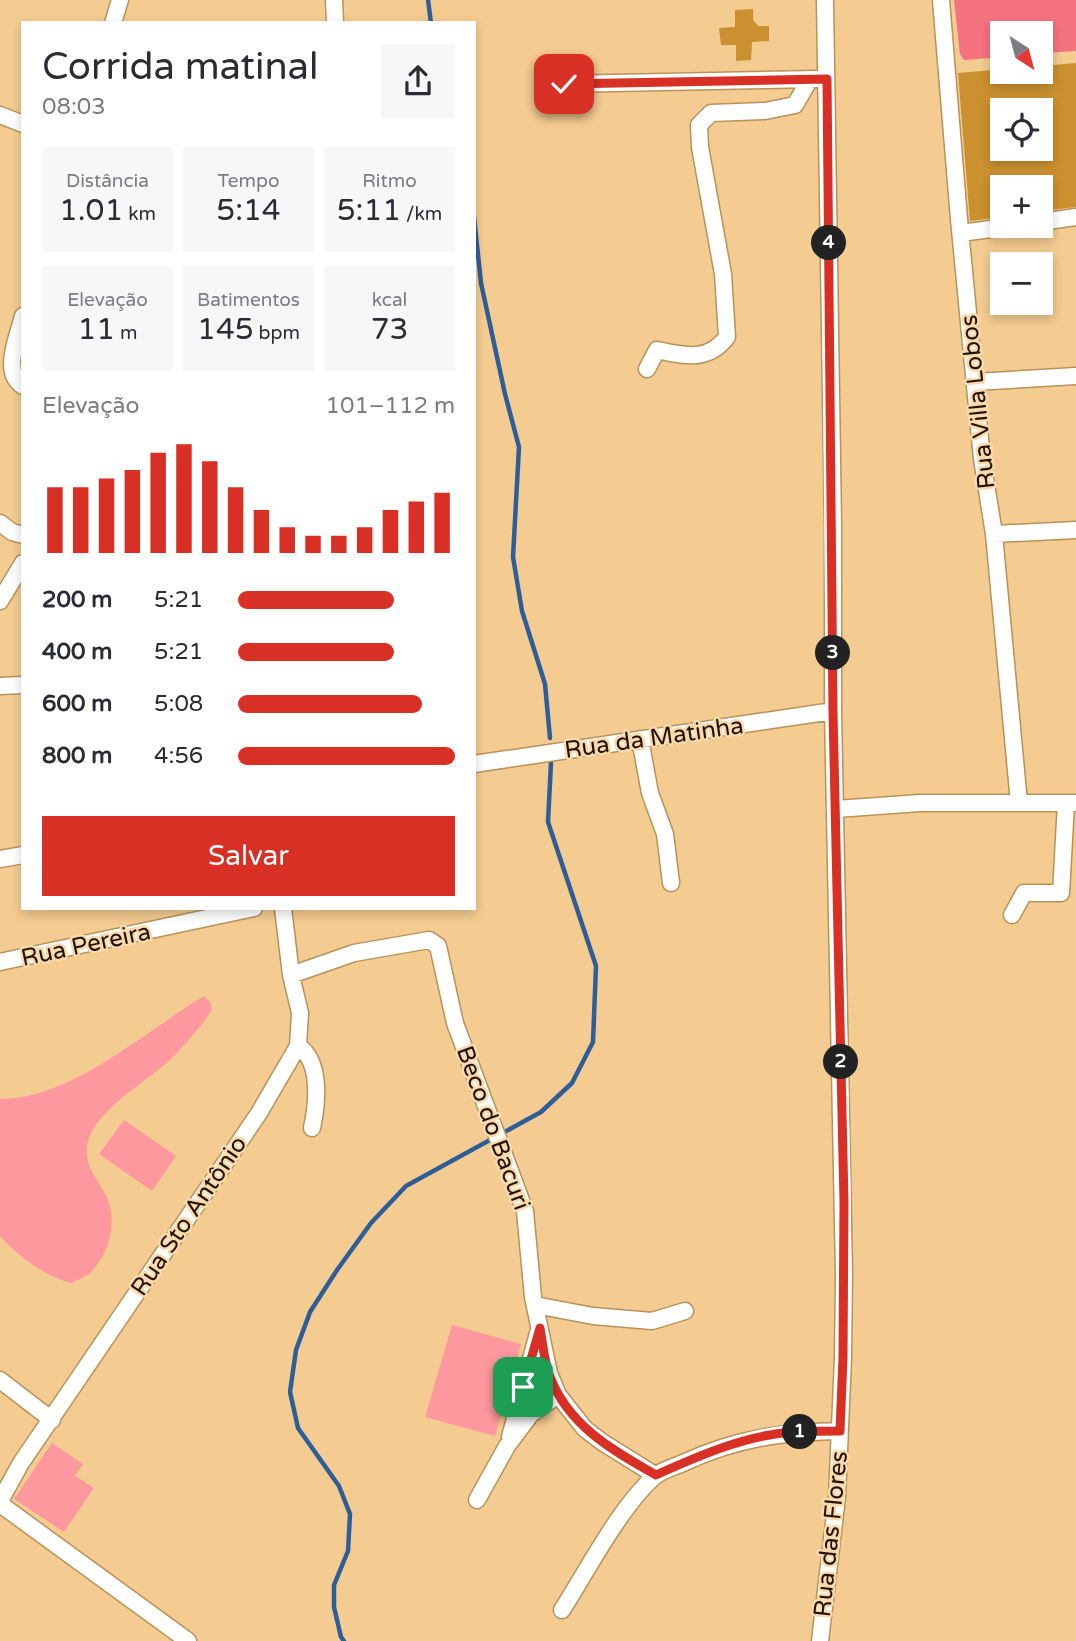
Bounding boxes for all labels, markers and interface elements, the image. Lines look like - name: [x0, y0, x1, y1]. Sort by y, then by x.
- north arrow: [990, 21, 1054, 84]
- map controls: [990, 21, 1053, 315]
- text: Corrida matinal: [42, 44, 318, 90]
- button: share: [381, 44, 455, 118]
- pin: [534, 54, 594, 114]
- icon: check: [545, 65, 583, 103]
- text: 08:03: [42, 93, 106, 121]
- button: locate: [990, 98, 1053, 161]
- text: Distância: [66, 170, 149, 192]
- text: Tempo: [217, 170, 280, 192]
- text: Ritmo: [362, 170, 417, 192]
- button: +: [990, 175, 1053, 238]
- text: 1.01: [59, 192, 123, 229]
- text: 5:14: [216, 192, 281, 229]
- text: 5:11: [337, 192, 401, 229]
- text: km: [123, 203, 156, 225]
- text: /km: [401, 203, 442, 225]
- pin: 4: [812, 226, 846, 260]
- text: 4: [823, 231, 834, 253]
- button: −: [990, 252, 1053, 315]
- text: Elevação: [67, 289, 148, 311]
- text: Batimentos: [197, 289, 300, 311]
- text: kcal: [372, 289, 407, 311]
- text: 11: [77, 311, 115, 348]
- text: 145: [197, 311, 254, 348]
- text: 73: [371, 311, 408, 348]
- street label: Rua Villa Lobos: [954, 313, 1002, 491]
- text: m: [115, 322, 138, 344]
- text: bpm: [254, 322, 300, 344]
- text: Elevação: [42, 392, 139, 420]
- text: 101–112 m: [326, 392, 455, 420]
- text: 200 m: [42, 586, 112, 614]
- text: 5:21: [154, 586, 203, 614]
- pin: 3: [816, 636, 850, 670]
- text: 400 m: [42, 638, 112, 666]
- text: 5:21: [154, 638, 203, 666]
- text: 3: [827, 641, 838, 663]
- text: 600 m: [42, 690, 112, 718]
- text: 5:08: [154, 690, 203, 718]
- street label: Rua da Matinha: [563, 711, 745, 765]
- text: 800 m: [42, 742, 112, 770]
- text: 4:56: [154, 742, 203, 770]
- button: Salvar: [42, 816, 455, 896]
- street label: Rua Pereira: [18, 917, 154, 973]
- street label: Beco do Bacuri: [450, 1042, 536, 1214]
- pin: 2: [824, 1044, 858, 1080]
- text: 2: [835, 1050, 846, 1072]
- street label: Rua Sto Antônio: [125, 1131, 253, 1301]
- pin: [493, 1357, 553, 1417]
- icon: arrive: [504, 1368, 542, 1406]
- pin: 1: [782, 1414, 818, 1450]
- text: 1: [794, 1420, 805, 1442]
- street label: Rua das Flores: [808, 1450, 854, 1618]

